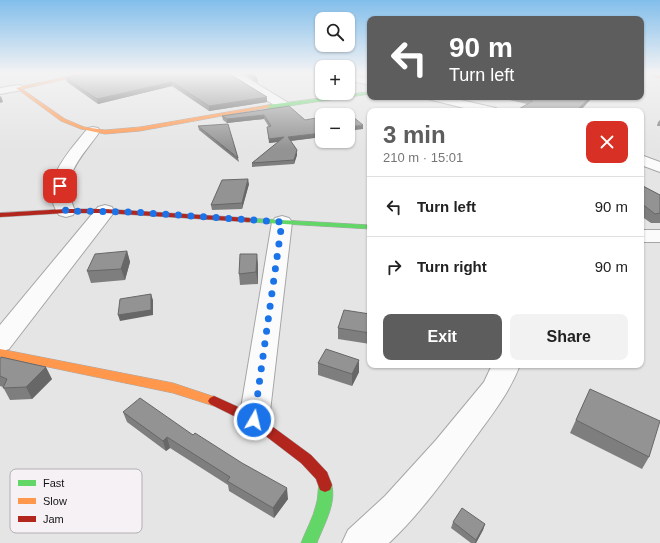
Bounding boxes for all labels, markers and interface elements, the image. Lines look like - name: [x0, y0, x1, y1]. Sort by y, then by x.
- map controls: [315, 12, 355, 148]
- button: search: [315, 12, 355, 52]
- icon: left: [383, 32, 435, 84]
- text: 90 m: [449, 32, 513, 63]
- button: +: [315, 60, 355, 100]
- text: Turn left: [449, 65, 514, 85]
- button: −: [315, 108, 355, 148]
- text: 3 min: [383, 121, 446, 148]
- button: close: [586, 121, 628, 163]
- text: 210 m · 15:01: [383, 150, 463, 165]
- pin: [43, 169, 77, 203]
- icon: arrive: [49, 175, 71, 197]
- icon: left: [383, 196, 405, 218]
- text: Turn left: [417, 198, 476, 215]
- text: 90 m: [595, 198, 628, 215]
- icon: right: [383, 256, 405, 278]
- text: Turn right: [417, 258, 487, 275]
- text: 90 m: [595, 258, 628, 275]
- button: Exit: [383, 314, 502, 360]
- button: Share: [510, 314, 628, 360]
- position arrow: [233, 399, 275, 441]
- legend: [10, 469, 142, 533]
- text: Fast: [43, 477, 64, 489]
- text: Slow: [43, 495, 67, 507]
- text: Jam: [43, 513, 64, 525]

